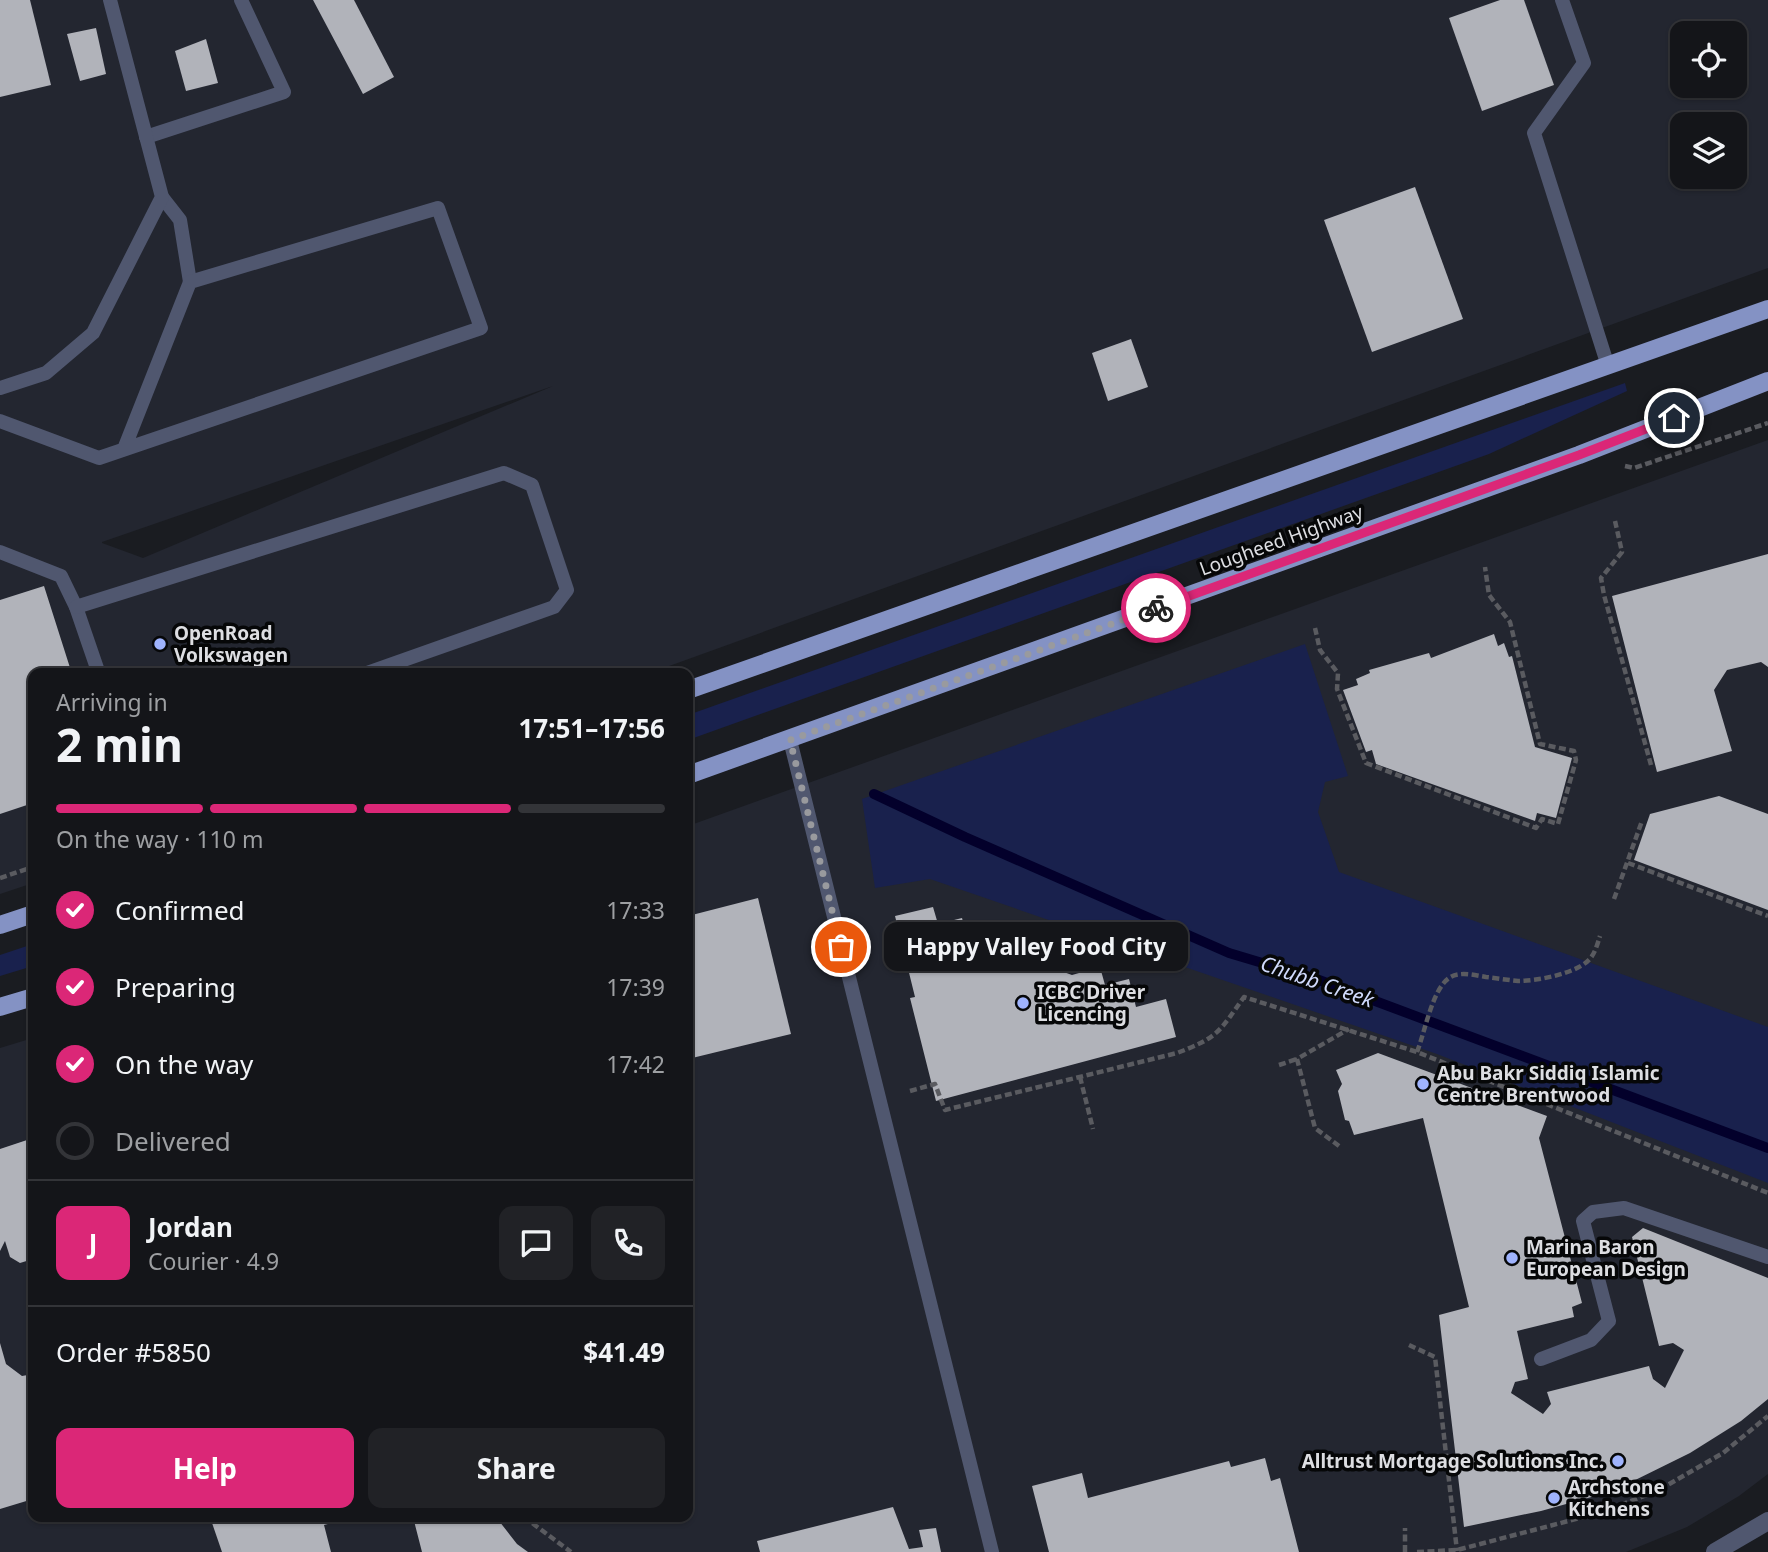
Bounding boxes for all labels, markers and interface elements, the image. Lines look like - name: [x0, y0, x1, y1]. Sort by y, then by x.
- map controls: [1670, 21, 1747, 189]
- button: locate: [1670, 21, 1747, 98]
- button: layers: [1670, 112, 1747, 189]
- pin: [1644, 388, 1704, 448]
- icon: home: [1655, 399, 1693, 437]
- street label: Lougheed Highway: [1196, 498, 1367, 582]
- courier: [1121, 573, 1191, 643]
- icon: bike: [1137, 589, 1175, 627]
- place label: OpenRoad Volkswagen: [174, 620, 288, 668]
- marker: OpenRoad Volkswagen: [152, 636, 168, 652]
- text: Arriving in: [56, 686, 168, 718]
- text: 17:51–17:56: [518, 710, 665, 746]
- text: 2 min: [56, 713, 183, 775]
- text: On the way · 110 m: [56, 823, 263, 855]
- icon: check: [56, 891, 94, 929]
- text: Confirmed: [115, 892, 245, 928]
- text: 17:33: [606, 894, 665, 926]
- pin: [811, 917, 871, 977]
- callout: Happy Valley Food City: [883, 922, 1188, 972]
- icon: bag: [822, 928, 860, 966]
- text: Happy Valley Food City: [906, 930, 1166, 962]
- water label: Chubb Creek: [1257, 949, 1379, 1014]
- icon: check: [56, 968, 94, 1006]
- text: Preparing: [115, 969, 236, 1005]
- text: 17:39: [606, 971, 665, 1003]
- place label: ICBC Driver Licencing: [1037, 979, 1146, 1027]
- marker: ICBC Driver Licencing: [1015, 995, 1031, 1011]
- icon: check: [56, 1045, 94, 1083]
- text: On the way: [115, 1046, 253, 1082]
- text: 17:42: [606, 1048, 665, 1080]
- place label: Abu Bakr Siddiq Islamic Centre Brentwood: [1437, 1060, 1660, 1108]
- marker: Abu Bakr Siddiq Islamic Centre Brentwood: [1415, 1076, 1431, 1092]
- text: Delivered: [115, 1123, 231, 1159]
- button: chat: [499, 1206, 573, 1280]
- button: phone: [591, 1206, 665, 1280]
- text: Jordan: [148, 1209, 233, 1245]
- text: J: [89, 1225, 97, 1261]
- place label: Marina Baron European Design: [1526, 1234, 1686, 1282]
- text: Courier · 4.9: [148, 1245, 279, 1277]
- marker: Marina Baron European Design: [1504, 1250, 1520, 1266]
- text: Order #5850: [56, 1334, 211, 1370]
- text: $41.49: [583, 1334, 665, 1370]
- button: Help: [56, 1428, 354, 1508]
- button: Share: [368, 1428, 665, 1508]
- place label: Alltrust Mortgage Solutions Inc.: [1302, 1448, 1604, 1474]
- marker: Alltrust Mortgage Solutions Inc.: [1610, 1453, 1626, 1469]
- place label: Archstone Kitchens: [1568, 1474, 1665, 1522]
- marker: Archstone Kitchens: [1546, 1490, 1562, 1506]

